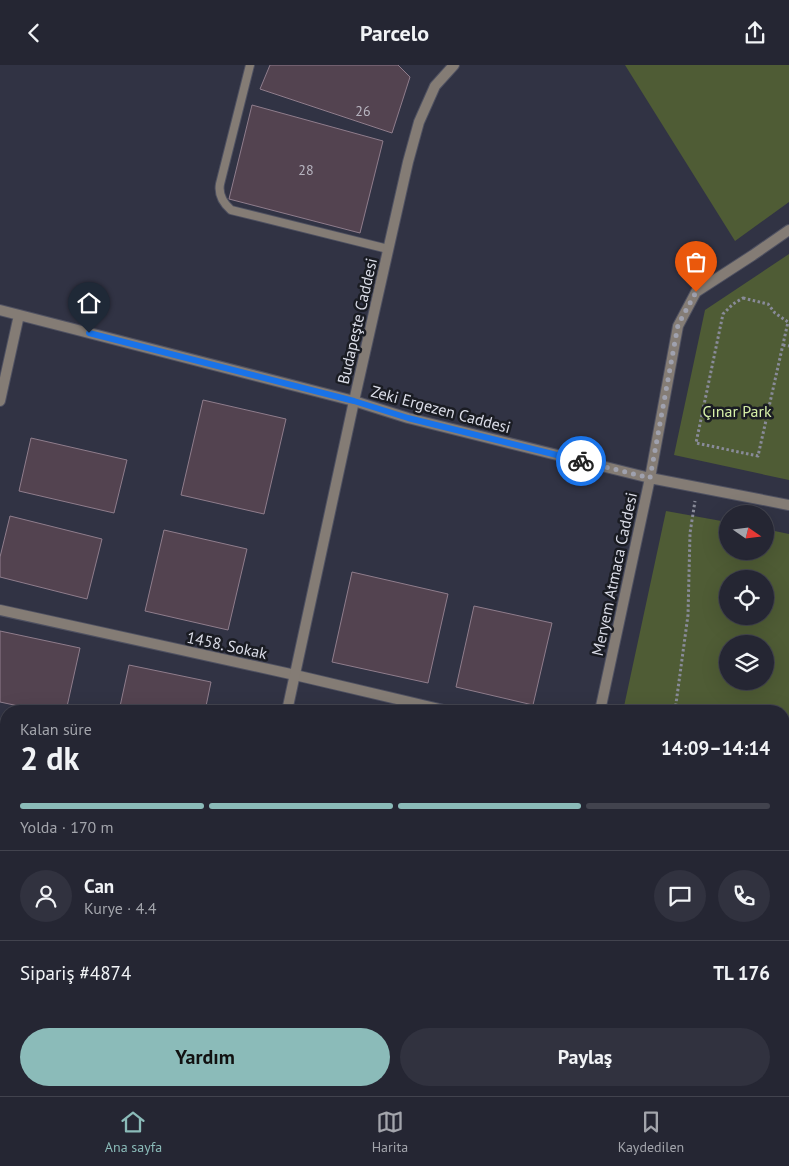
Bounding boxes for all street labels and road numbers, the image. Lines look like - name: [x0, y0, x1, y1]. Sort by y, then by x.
- street label: Budapeşte Caddesi: [333, 256, 381, 386]
- street label: Zeki Ergezen Caddesi: [369, 381, 513, 437]
- street label: Meryem Atmaca Caddesi: [587, 491, 641, 657]
- street label: 1458. Sokak: [185, 627, 269, 663]

